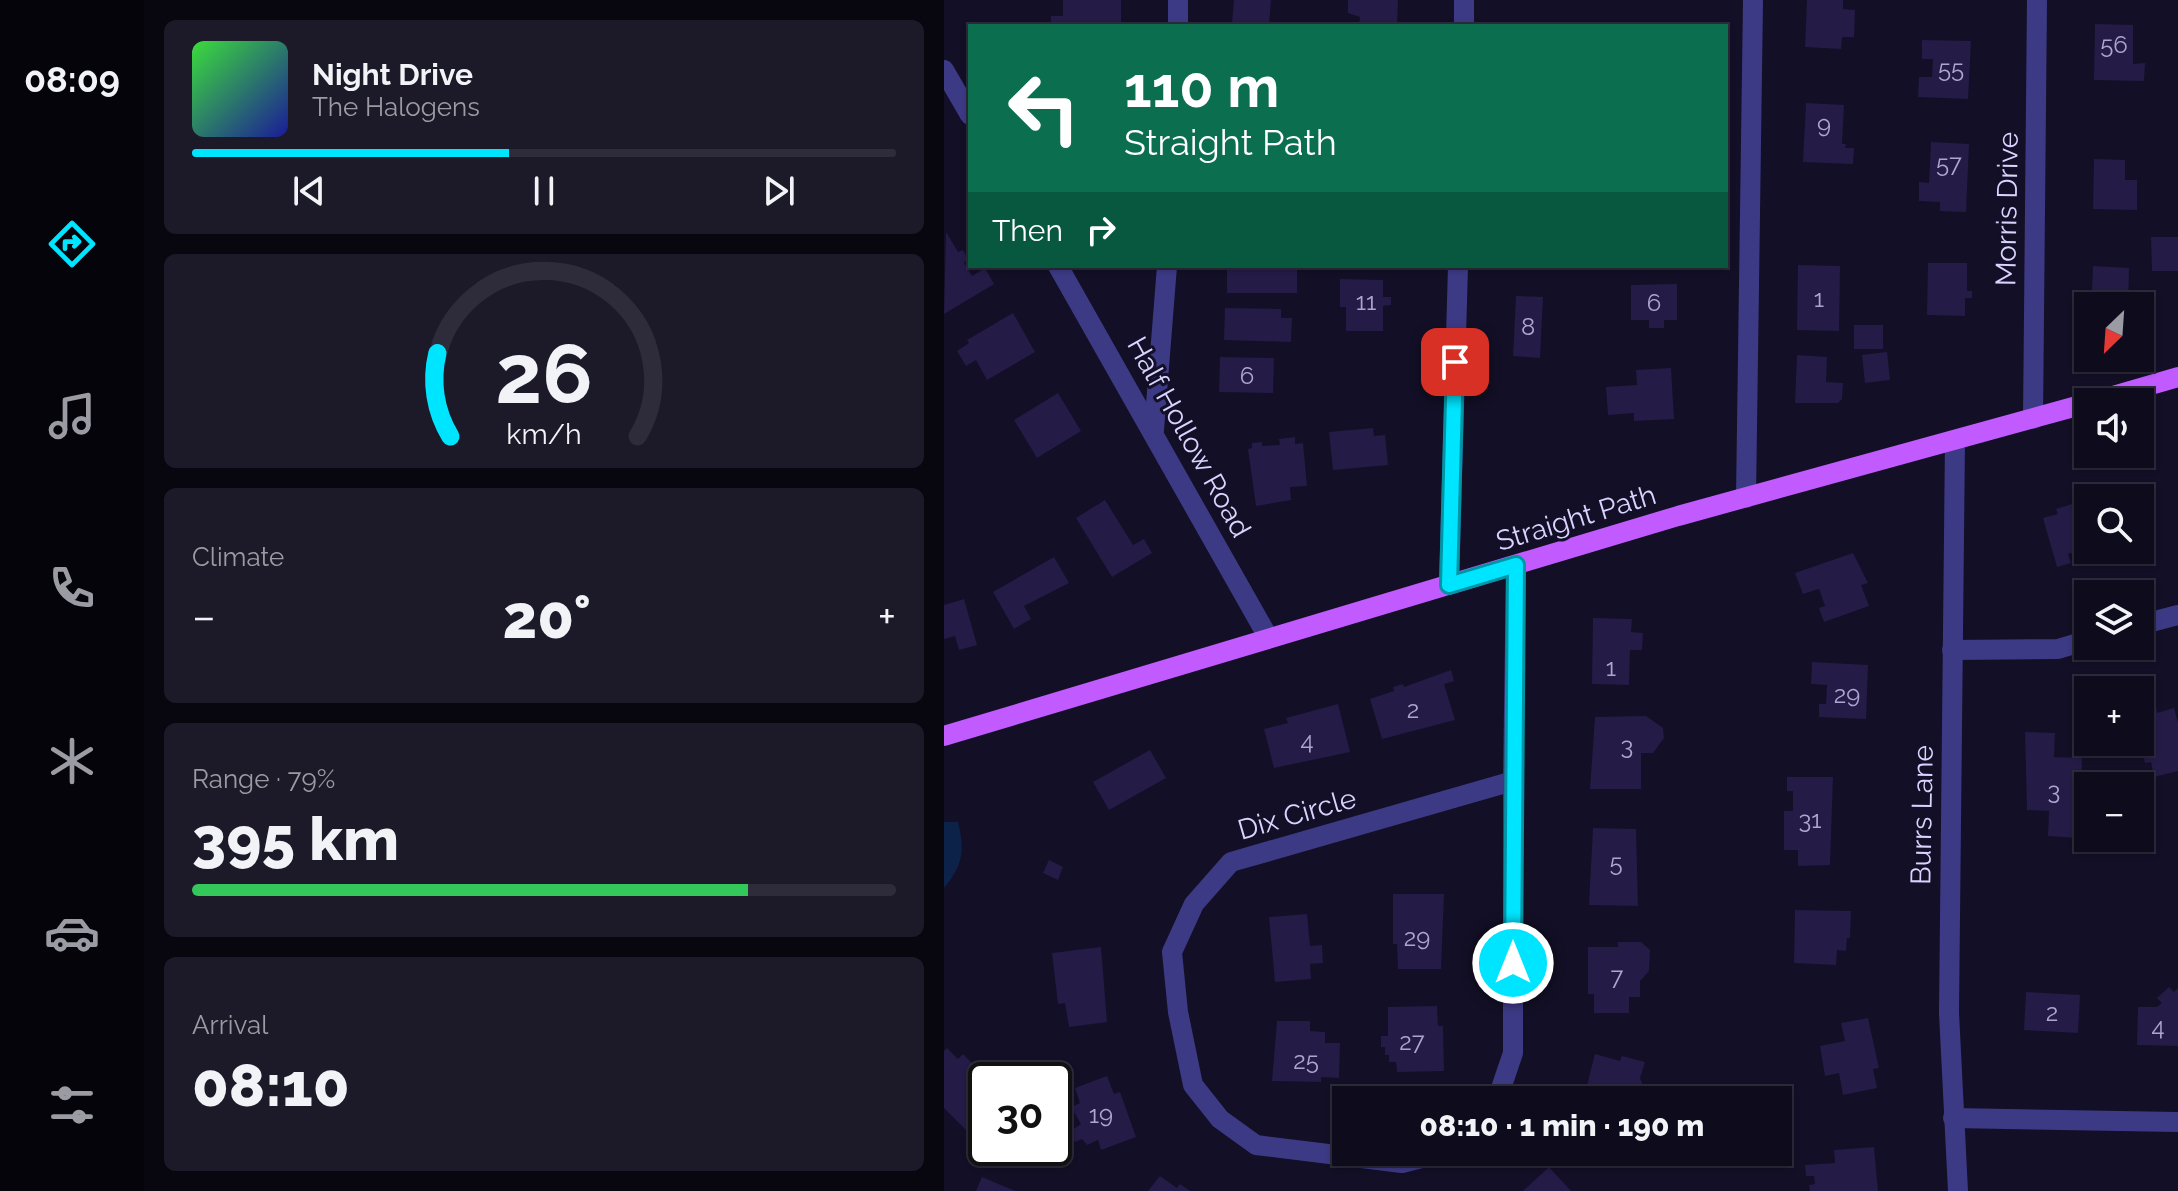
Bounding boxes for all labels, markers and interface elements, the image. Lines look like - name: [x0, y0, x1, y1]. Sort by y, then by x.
- house number: 56: [2100, 30, 2128, 59]
- text: 110 m: [1124, 54, 1279, 120]
- house number: 55: [1938, 54, 1964, 83]
- icon: left: [992, 56, 1096, 160]
- text: Night Drive: [312, 57, 473, 92]
- text: 08:09: [24, 58, 120, 100]
- text: The Halogens: [312, 92, 480, 122]
- house number: 9: [1817, 110, 1831, 139]
- text: Straight Path: [1124, 121, 1337, 163]
- street label: Morris Drive: [1989, 132, 2025, 286]
- house number: 57: [1936, 149, 1962, 178]
- icon: previous: [287, 169, 331, 213]
- icon: pause: [522, 169, 566, 213]
- icon: next: [757, 169, 801, 213]
- icon: right: [1079, 208, 1123, 252]
- text: Then: [992, 213, 1063, 248]
- icon: directions: [44, 216, 100, 272]
- house number: 1: [1814, 284, 1824, 313]
- house number: 11: [1356, 287, 1376, 316]
- house number: 6: [1647, 288, 1661, 317]
- north arrow: [2074, 292, 2154, 372]
- map controls: [2074, 292, 2154, 852]
- house number: 8: [1521, 312, 1535, 341]
- text: 26: [495, 325, 593, 422]
- pin: [1421, 328, 1489, 396]
- street label: Half Hollow Road: [1120, 331, 1258, 543]
- icon: arrive: [1433, 340, 1477, 384]
- house number: 6: [1240, 361, 1254, 390]
- icon: music: [44, 388, 100, 444]
- button: sound: [2074, 388, 2154, 468]
- text: km/h: [506, 417, 582, 451]
- street label: Straight Path: [1492, 478, 1660, 558]
- button: search: [2074, 484, 2154, 564]
- text: Climate: [192, 542, 284, 572]
- icon: phone: [44, 560, 100, 616]
- button: layers: [2074, 580, 2154, 660]
- text: 20°: [503, 582, 591, 652]
- text: −: [192, 591, 216, 642]
- text: +: [878, 591, 896, 642]
- house number: 1: [1606, 653, 1616, 682]
- button: +: [2074, 676, 2154, 756]
- house number: 29: [1834, 680, 1860, 709]
- house number: 2: [1407, 695, 1419, 724]
- house number: 4: [1300, 726, 1314, 755]
- house number: 3: [1621, 731, 1633, 760]
- icon: climate: [44, 733, 100, 789]
- street label: Burrs Lane: [1904, 745, 1940, 885]
- text: Range · 79%: [192, 764, 335, 794]
- button: −: [2074, 772, 2154, 852]
- house number: 3: [2048, 776, 2060, 805]
- street label: Dix Circle: [1234, 781, 1360, 847]
- text: 395 km: [192, 804, 399, 874]
- house number: 31: [1798, 805, 1822, 834]
- house number: 5: [1609, 848, 1623, 877]
- icon: car: [44, 905, 100, 961]
- position arrow: [1471, 921, 1555, 1005]
- house number: 29: [1404, 923, 1430, 952]
- house number: 7: [1611, 962, 1624, 991]
- house number: 2: [2046, 998, 2058, 1027]
- text: Arrival: [192, 1010, 268, 1040]
- house number: 4: [2151, 1012, 2165, 1041]
- house number: 27: [1399, 1027, 1425, 1056]
- house number: 25: [1293, 1046, 1319, 1075]
- text: 08:10: [192, 1050, 350, 1120]
- speed limit sign: 30: [968, 1062, 1072, 1166]
- icon: filters: [44, 1077, 100, 1133]
- house number: 19: [1089, 1100, 1113, 1129]
- text: 08:10 · 1 min · 190 m: [1420, 1108, 1704, 1143]

